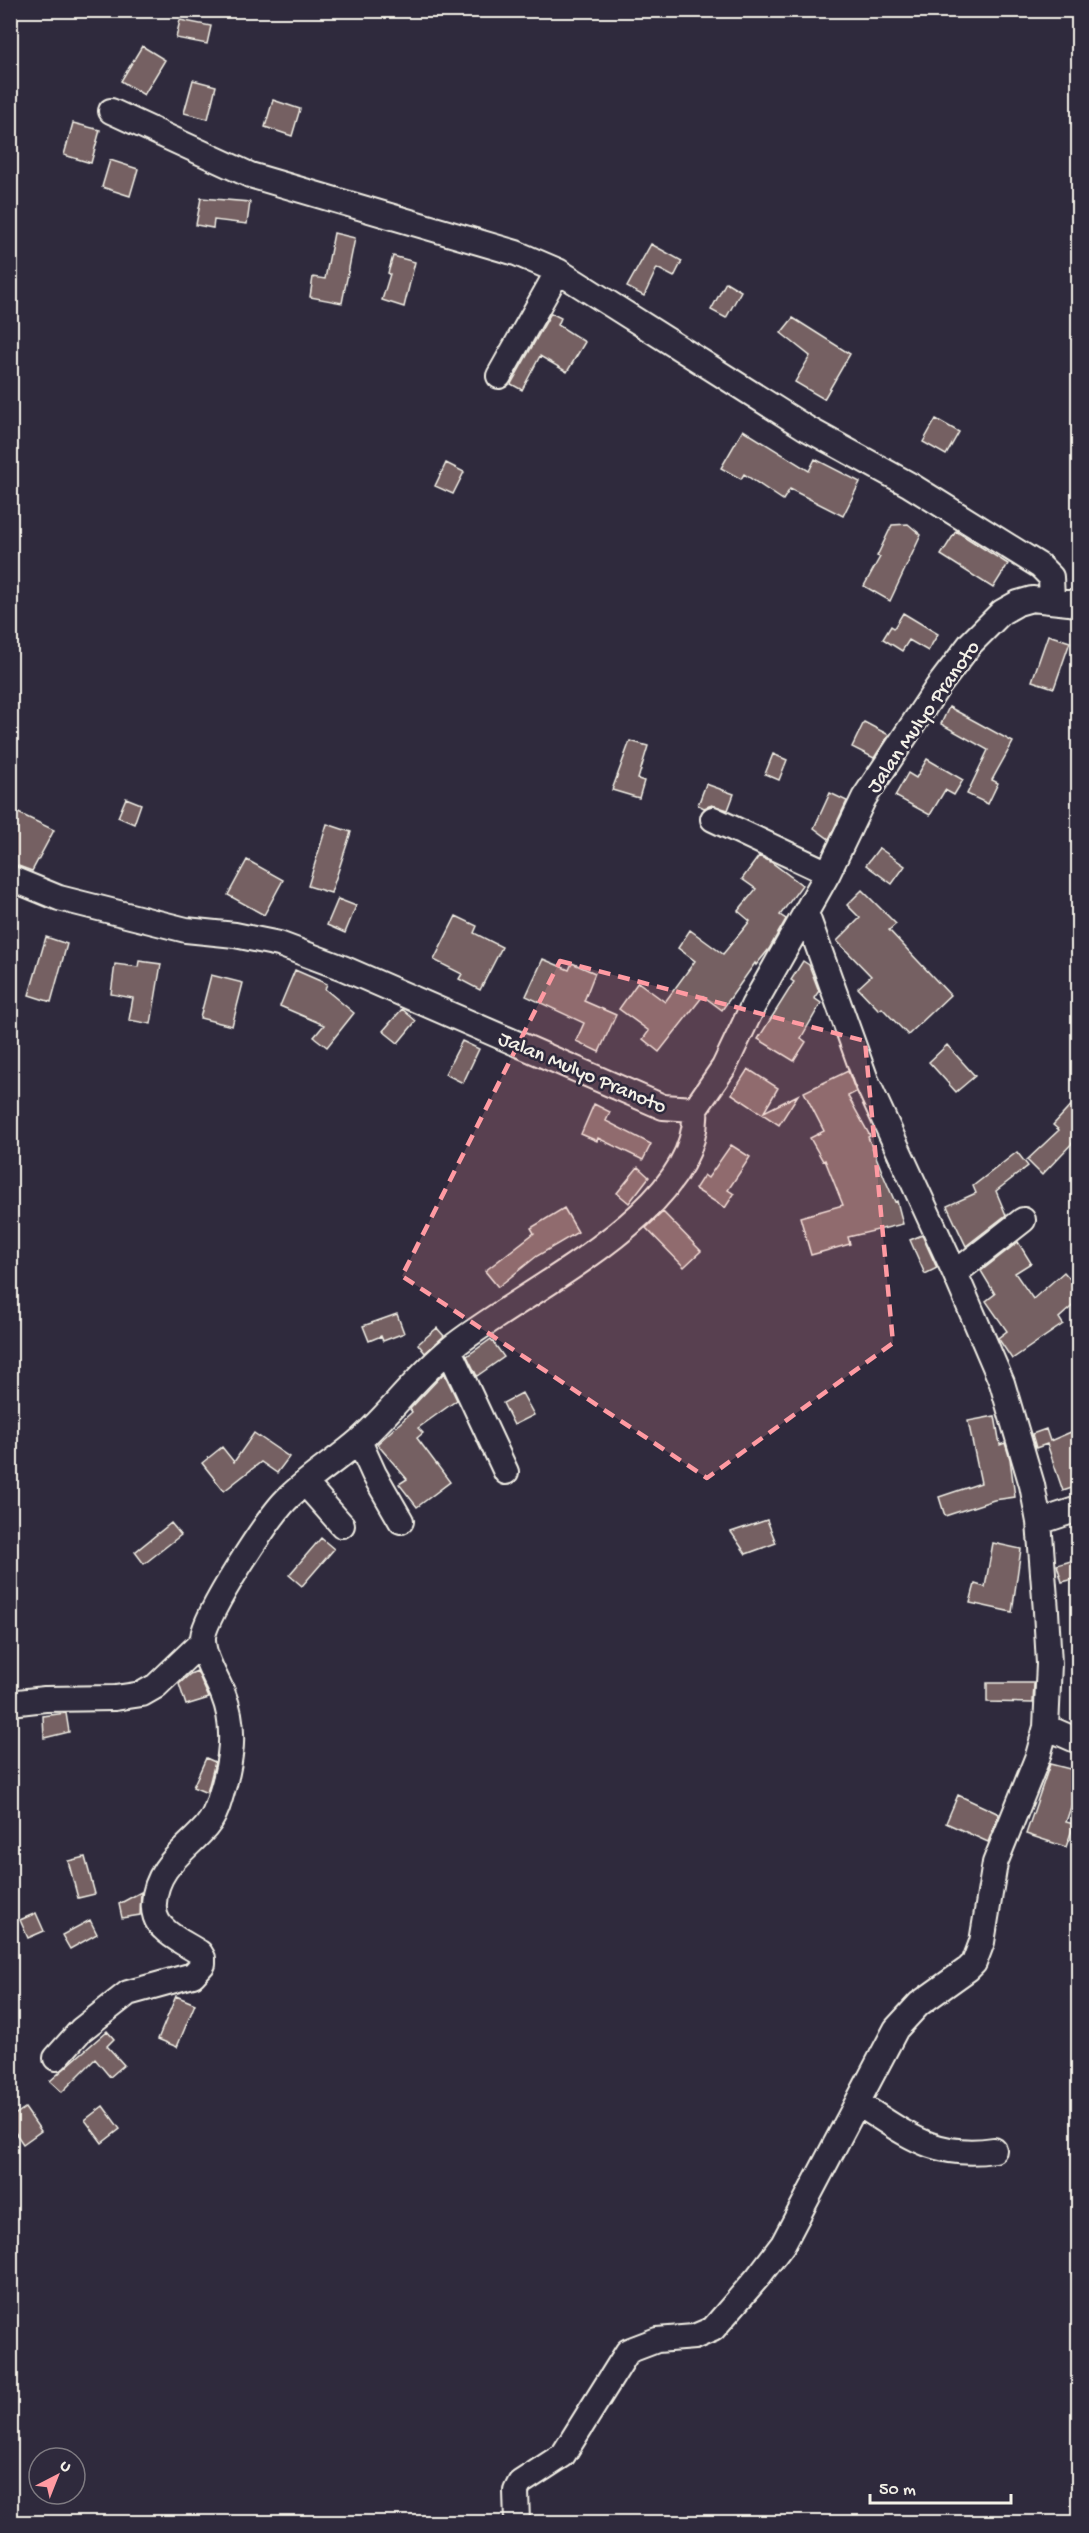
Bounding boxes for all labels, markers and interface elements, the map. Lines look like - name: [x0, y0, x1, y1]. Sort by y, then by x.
- street label: Jalan Mulyo Pranoto: [863, 637, 987, 799]
- street label: Jalan Mulyo Pranoto: [494, 1027, 670, 1121]
- north arrow: [27, 2446, 87, 2506]
- text: U: [55, 2457, 75, 2478]
- scale bar: [870, 2467, 1011, 2505]
- text: 50 m: [879, 2480, 916, 2501]

